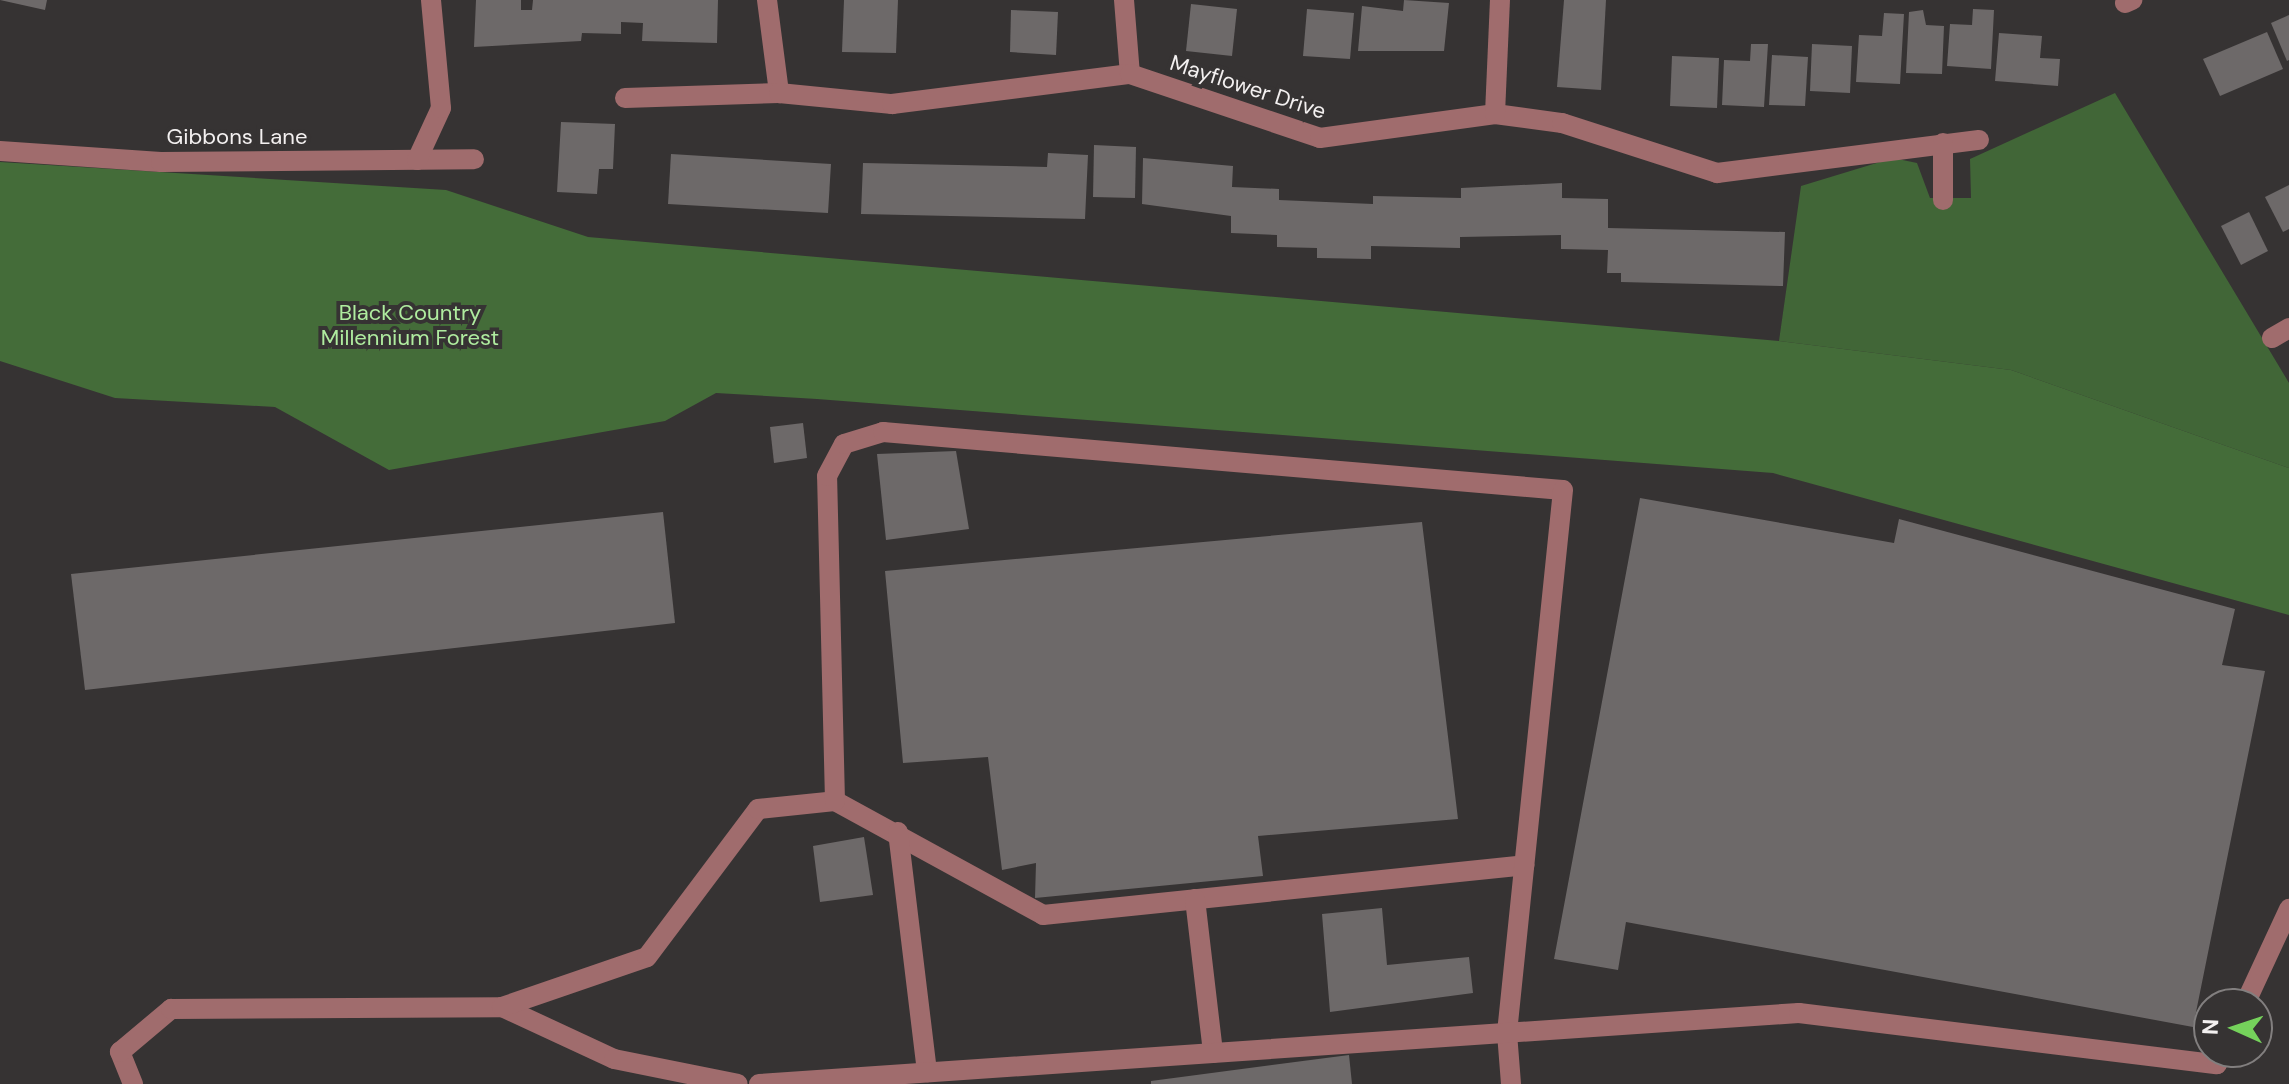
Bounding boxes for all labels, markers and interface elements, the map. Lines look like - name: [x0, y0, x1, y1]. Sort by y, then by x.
- street label: Mayflower Drive: [1167, 49, 1329, 125]
- street label: Gibbons Lane: [167, 124, 307, 150]
- park label: Black Country Millennium Forest: [321, 299, 499, 350]
- north arrow: [2193, 988, 2273, 1068]
- text: N: [2196, 1018, 2225, 1036]

